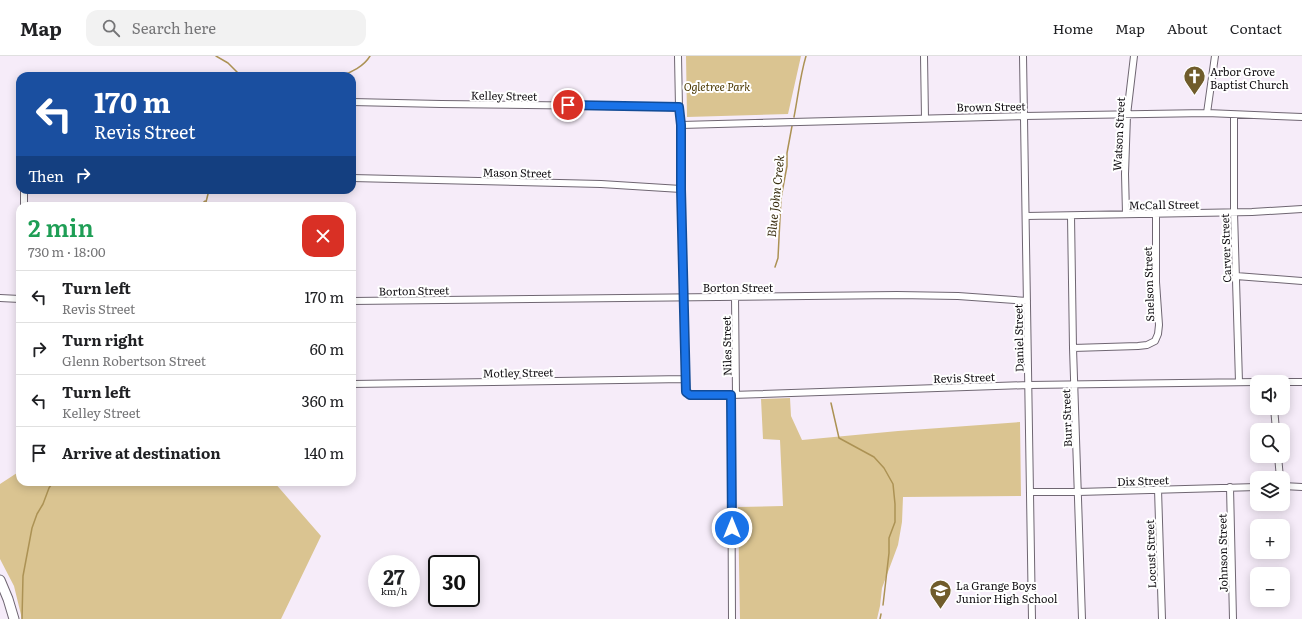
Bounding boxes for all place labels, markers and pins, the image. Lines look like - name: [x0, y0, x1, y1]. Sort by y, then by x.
- place label: Arbor Grove Baptist Church: [1210, 63, 1289, 92]
- church icon: Arbor Grove Baptist Church: [1181, 64, 1207, 97]
- pin: [551, 88, 585, 122]
- place label: La Grange Boys Junior High School: [956, 577, 1058, 606]
- school or university icon: La Grange Boys Junior High School: [927, 578, 953, 611]

